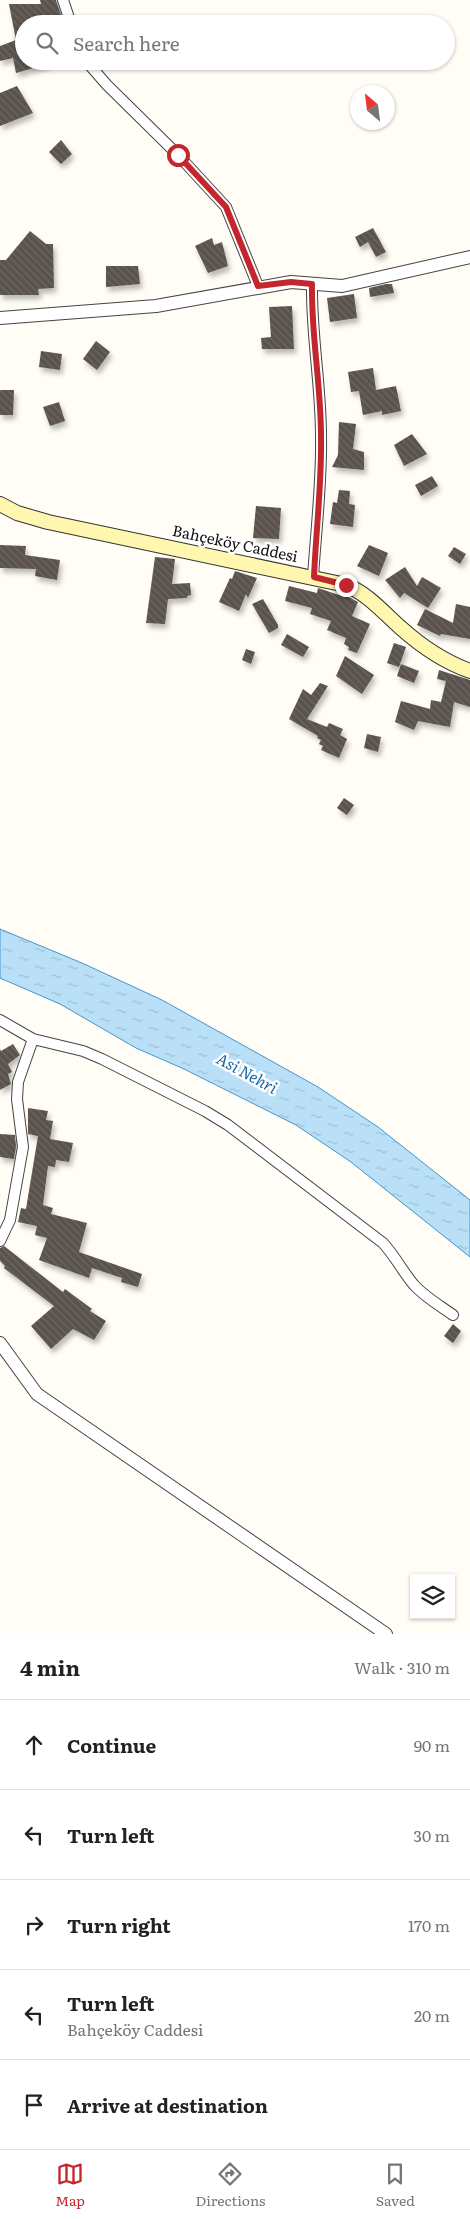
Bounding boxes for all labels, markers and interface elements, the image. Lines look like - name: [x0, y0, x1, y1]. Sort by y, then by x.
- search box: [15, 15, 455, 70]
- icon: search: [33, 29, 61, 57]
- text: Search here: [73, 29, 180, 57]
- north arrow: [350, 85, 395, 130]
- route start: [167, 144, 190, 167]
- street label: Bahçeköy Caddesi: [170, 518, 300, 567]
- route end: [335, 574, 358, 597]
- water label: Asi Nehri: [213, 1046, 283, 1099]
- map controls: [410, 1574, 455, 1619]
- button: layers: [410, 1574, 455, 1619]
- text: 4 min: [20, 1651, 80, 1682]
- text: Walk · 310 m: [354, 1655, 450, 1679]
- icon: ahead: [20, 1731, 48, 1759]
- text: Continue: [67, 1731, 156, 1759]
- text: 90 m: [414, 1733, 450, 1757]
- icon: left: [20, 1821, 48, 1849]
- text: Turn left: [67, 1821, 154, 1849]
- text: 30 m: [413, 1823, 450, 1847]
- icon: right: [20, 1911, 48, 1939]
- text: Turn right: [67, 1911, 171, 1939]
- text: 170 m: [408, 1913, 450, 1937]
- text: Turn left: [67, 1989, 154, 2017]
- icon: left: [20, 2001, 48, 2029]
- text: 20 m: [414, 2003, 450, 2027]
- text: Bahçeköy Caddesi: [67, 2017, 203, 2041]
- icon: arrive: [20, 2091, 48, 2119]
- text: Arrive at destination: [67, 2091, 268, 2119]
- tab: Map: [55, 2160, 85, 2210]
- tab: Directions: [195, 2160, 265, 2210]
- tab: Saved: [376, 2160, 415, 2210]

